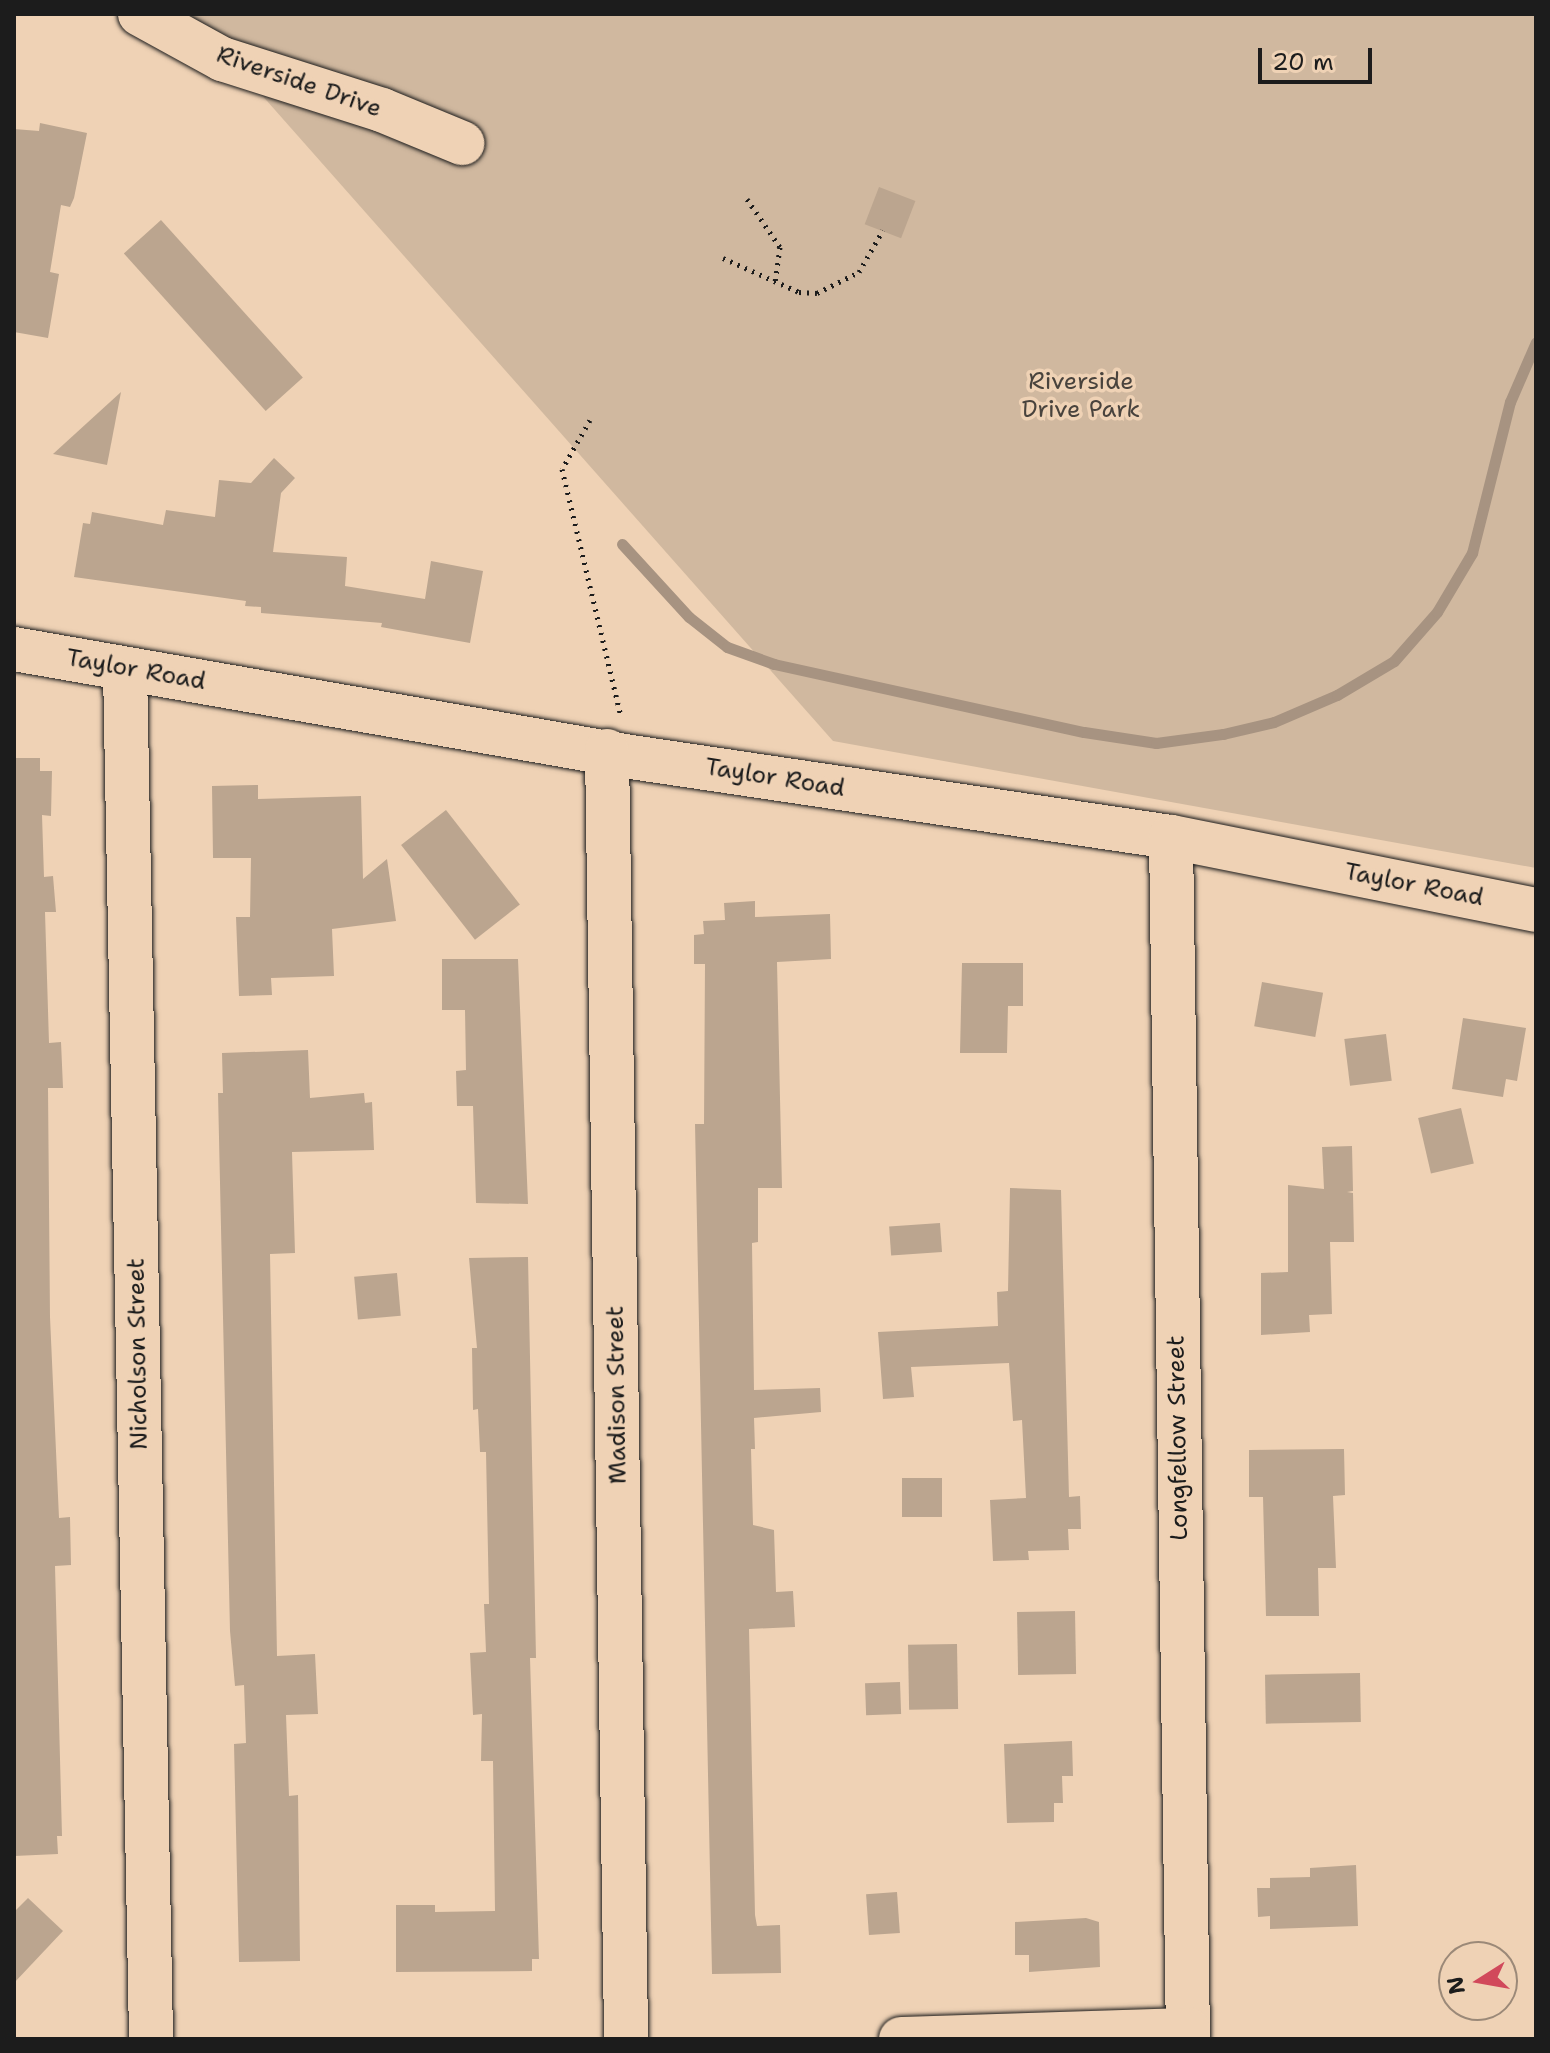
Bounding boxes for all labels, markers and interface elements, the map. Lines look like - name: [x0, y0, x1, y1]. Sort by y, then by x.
- scale bar: [1262, 32, 1376, 82]
- street label: Riverside Drive: [213, 40, 385, 124]
- text: 20 m: [1272, 46, 1334, 78]
- park label: Riverside Drive Park: [1022, 368, 1140, 424]
- street label: Taylor Road: [64, 644, 208, 696]
- street label: Taylor Road: [703, 753, 847, 803]
- street label: Taylor Road: [1342, 857, 1486, 913]
- street label: Nicholson Street: [122, 1258, 154, 1450]
- street label: Madison Street: [601, 1305, 633, 1485]
- street label: Longfellow Street: [1162, 1335, 1194, 1541]
- north arrow: [1438, 1941, 1518, 2021]
- text: N: [1440, 1974, 1472, 1997]

